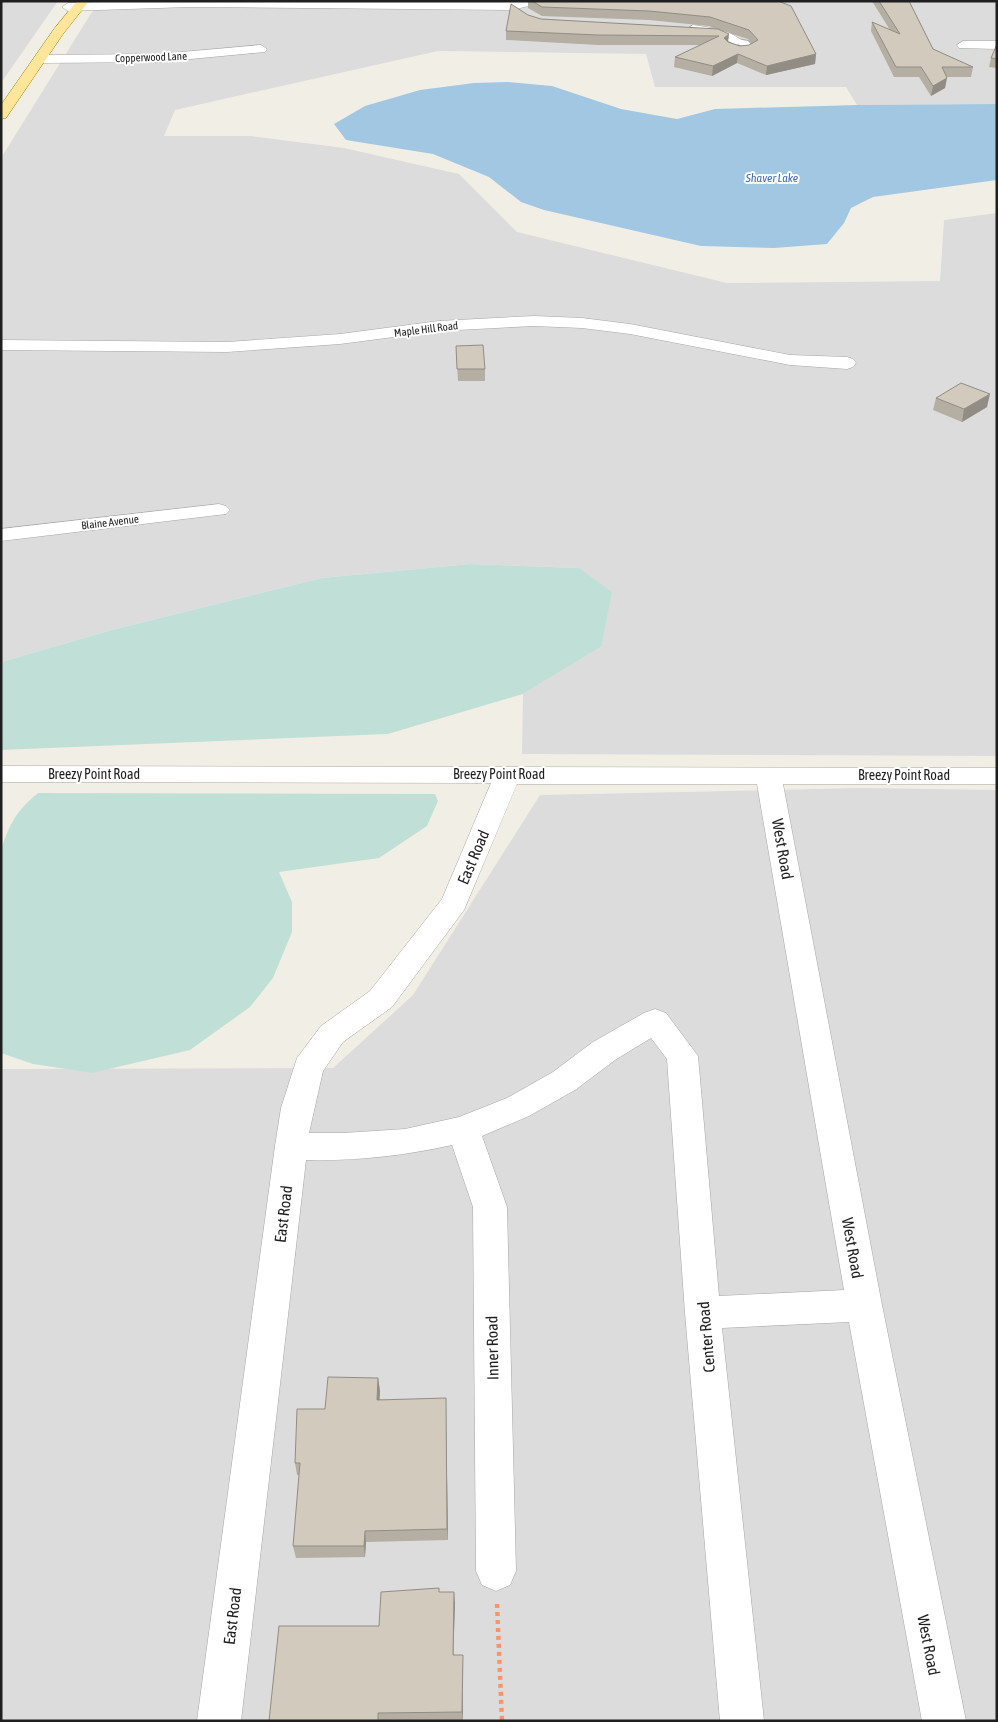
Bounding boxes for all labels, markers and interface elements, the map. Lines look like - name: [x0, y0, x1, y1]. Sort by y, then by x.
- street label: Copperwood Lane: [115, 50, 187, 64]
- water label: Shaver Lake: [745, 171, 799, 185]
- street label: Maple Hill Road: [393, 319, 459, 339]
- street label: Blaine Avenue: [80, 513, 140, 531]
- street label: Breezy Point Road: [48, 766, 140, 782]
- street label: Breezy Point Road: [453, 766, 545, 782]
- street label: Breezy Point Road: [858, 767, 950, 783]
- street label: West Road: [769, 817, 797, 881]
- street label: East Road: [454, 827, 492, 887]
- street label: East Road: [271, 1184, 295, 1244]
- street label: West Road: [839, 1216, 867, 1280]
- street label: Center Road: [694, 1301, 718, 1373]
- street label: Inner Road: [482, 1316, 502, 1380]
- street label: East Road: [220, 1586, 244, 1646]
- street label: West Road: [914, 1613, 944, 1677]

